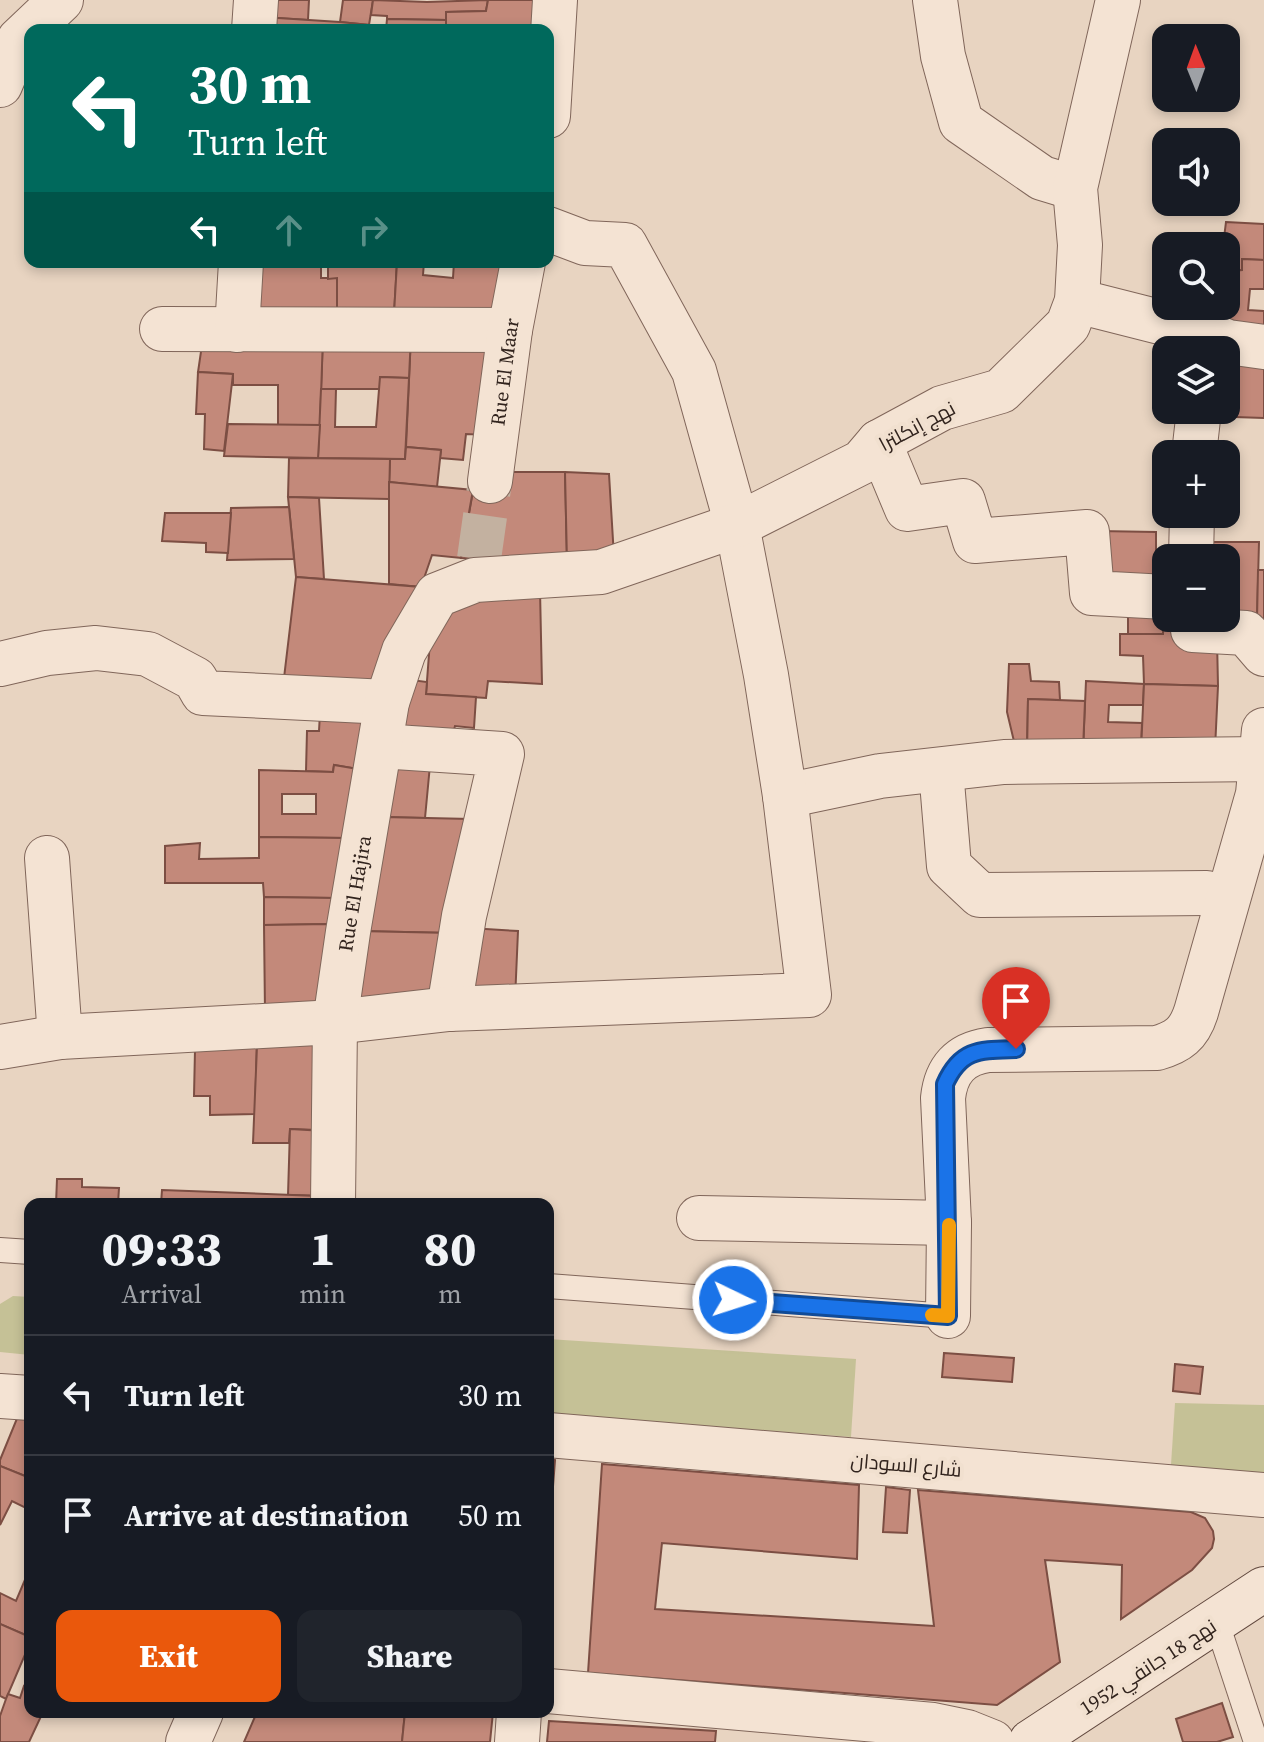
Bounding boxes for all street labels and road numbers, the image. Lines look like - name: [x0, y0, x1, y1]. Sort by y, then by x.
- street label: Rue El Maar: [483, 315, 526, 427]
- street label: نهج إنكلترا: [874, 394, 960, 458]
- street label: Rue El Hajira: [331, 832, 378, 953]
- street label: شارع السودان: [849, 1446, 963, 1484]
- street label: نهج 18 جانفي 1952: [1074, 1612, 1223, 1723]

